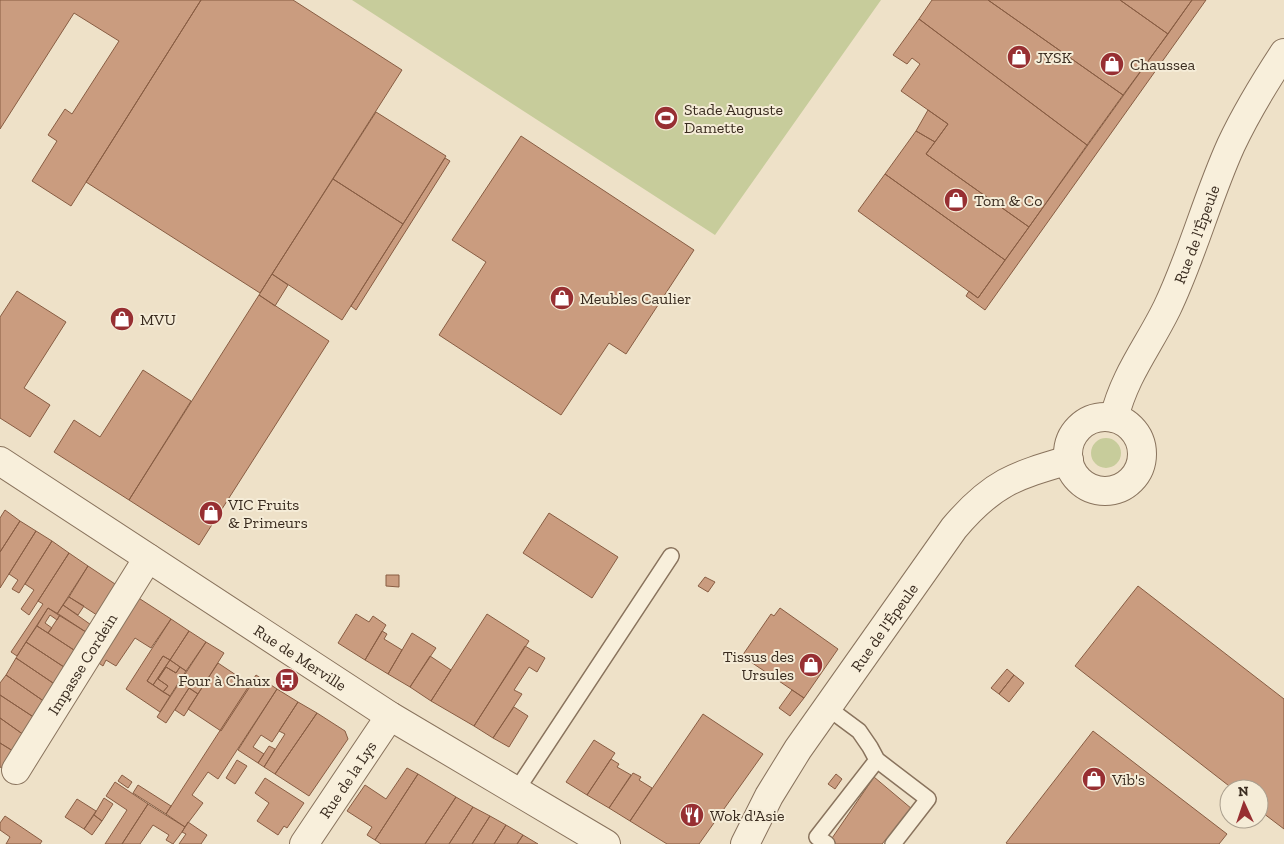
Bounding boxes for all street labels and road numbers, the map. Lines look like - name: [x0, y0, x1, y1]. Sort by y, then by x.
- street label: Rue de l'Épeule: [1169, 182, 1223, 286]
- street label: Rue de l'Épeule: [846, 579, 922, 675]
- street label: Impasse Cordein: [43, 609, 121, 718]
- street label: Rue de Merville: [251, 620, 350, 695]
- street label: Rue de la Lys: [315, 737, 380, 821]

